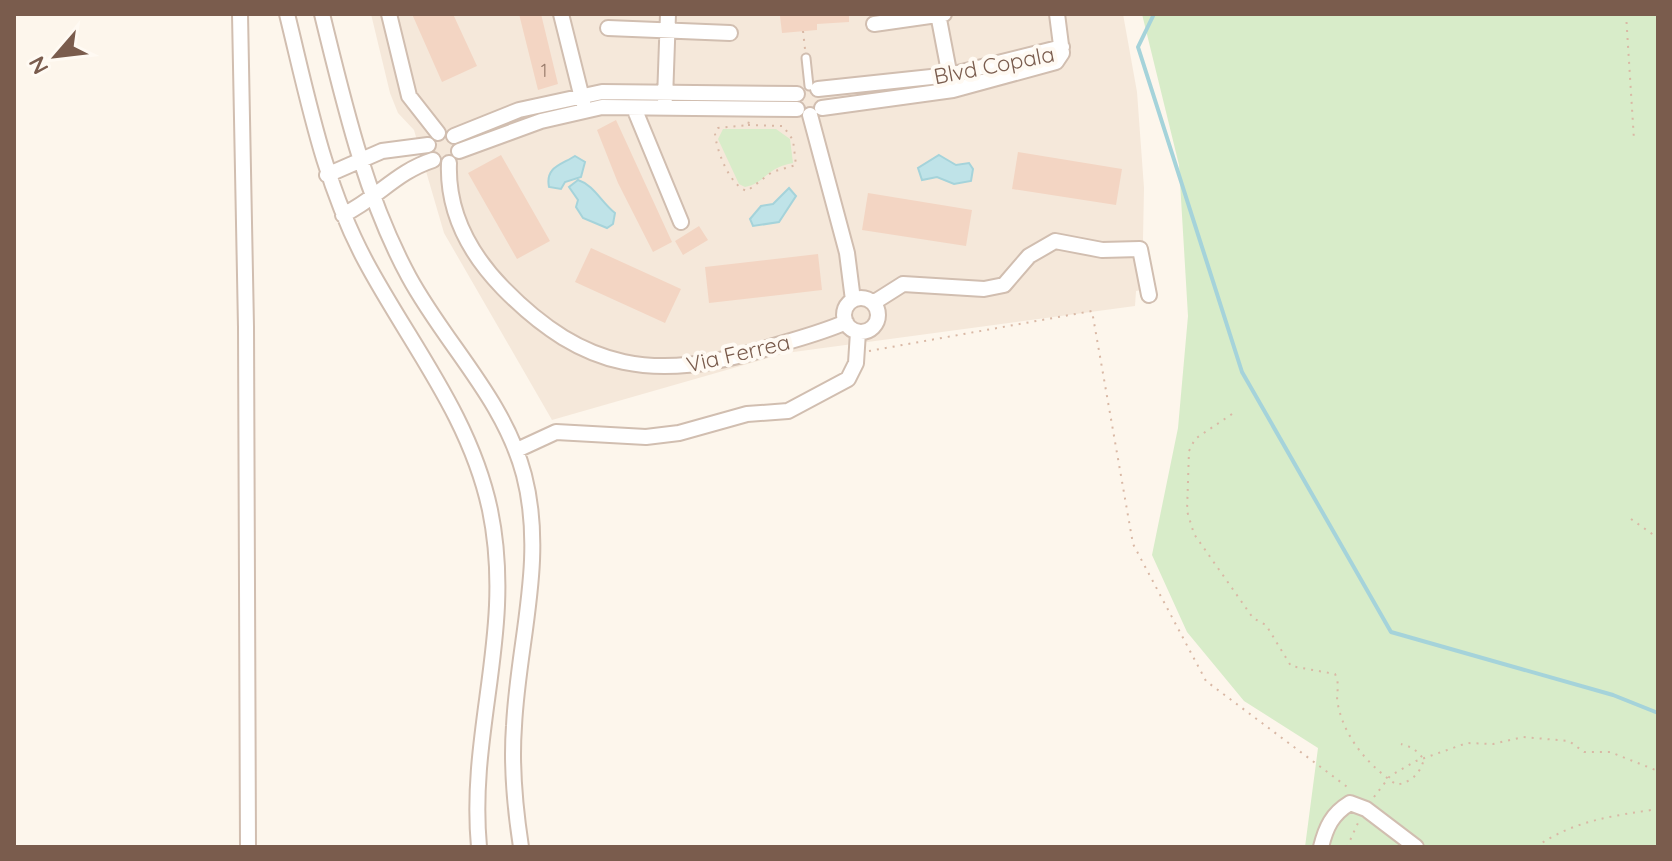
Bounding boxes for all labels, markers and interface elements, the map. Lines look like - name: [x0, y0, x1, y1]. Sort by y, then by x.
- north arrow: [16, 16, 96, 96]
- street label: Blvd Copala: [931, 40, 1057, 90]
- text: N: [22, 52, 54, 79]
- house number: 1: [541, 59, 547, 82]
- street label: Via Ferrea: [683, 327, 793, 379]

